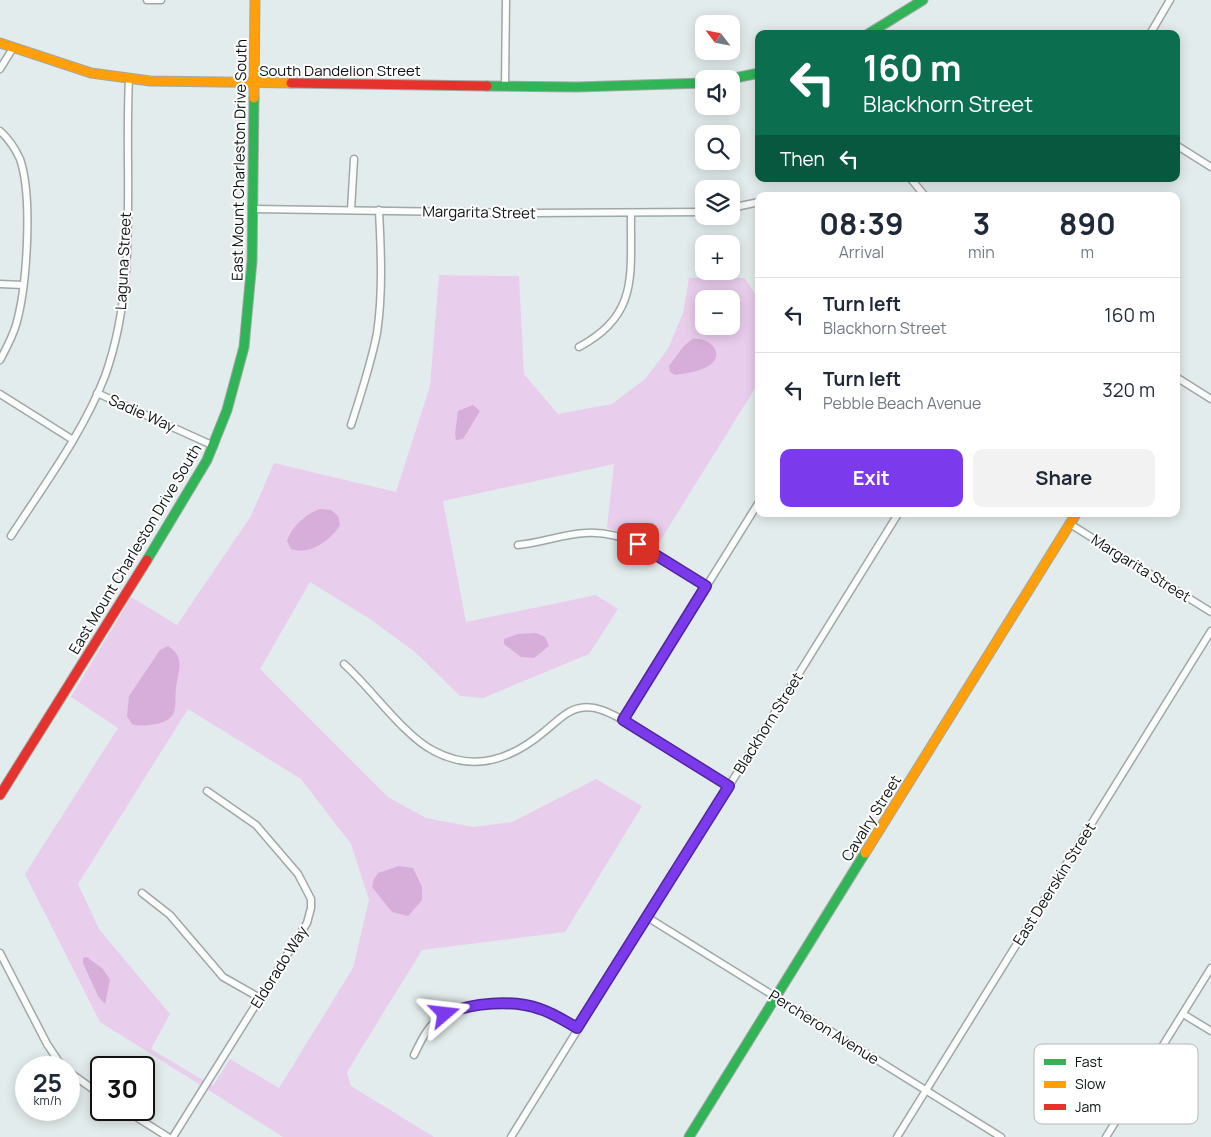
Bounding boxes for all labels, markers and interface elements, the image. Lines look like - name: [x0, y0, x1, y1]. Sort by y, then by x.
- north arrow: [695, 15, 740, 60]
- map controls: [695, 15, 740, 335]
- street label: East Mount Charleston Drive South: [226, 39, 252, 281]
- text: 160 m: [863, 44, 962, 92]
- icon: left: [780, 50, 845, 115]
- street label: South Dandelion Street: [259, 60, 421, 81]
- button: sound: [695, 70, 740, 115]
- text: Blackhorn Street: [863, 89, 1033, 119]
- button: search: [695, 125, 740, 170]
- icon: left: [835, 145, 863, 173]
- text: Then: [780, 146, 825, 172]
- button: layers: [695, 180, 740, 225]
- street label: Margarita Street: [422, 201, 536, 223]
- text: 08:39: [819, 203, 904, 244]
- text: 3: [973, 203, 990, 244]
- text: 890: [1059, 203, 1116, 244]
- street label: Laguna Street: [110, 211, 136, 311]
- button: +: [695, 235, 740, 280]
- text: Arrival: [839, 241, 884, 263]
- text: min: [968, 241, 995, 263]
- text: m: [1081, 241, 1094, 263]
- button: −: [695, 290, 740, 335]
- text: Turn left: [823, 291, 901, 317]
- icon: left: [780, 301, 808, 329]
- text: 160 m: [1104, 302, 1155, 328]
- text: Blackhorn Street: [823, 317, 947, 339]
- text: Turn left: [823, 366, 901, 392]
- icon: left: [780, 376, 808, 404]
- text: 320 m: [1102, 377, 1155, 403]
- street label: Sadie Way: [105, 389, 179, 437]
- text: Pebble Beach Avenue: [823, 392, 981, 414]
- street label: East Mount Charleston Drive South: [64, 440, 206, 658]
- button: Exit: [780, 449, 963, 507]
- button: Share: [973, 449, 1155, 507]
- pin: [617, 523, 659, 565]
- street label: Margarita Street: [1087, 529, 1195, 607]
- icon: arrive: [624, 530, 652, 558]
- street label: Blackhorn Street: [728, 668, 808, 778]
- street label: Cavalry Street: [836, 771, 906, 865]
- street label: East Deerskin Street: [1008, 819, 1100, 949]
- street label: Eldorado Way: [245, 922, 313, 1012]
- street label: Percheron Avenue: [765, 985, 883, 1070]
- position arrow: [418, 987, 470, 1039]
- legend: [1034, 1044, 1198, 1124]
- text: Fast: [1075, 1052, 1103, 1071]
- speed limit sign: 30: [90, 1056, 155, 1121]
- text: 25: [33, 1065, 62, 1100]
- text: Slow: [1075, 1074, 1106, 1093]
- text: km/h: [34, 1092, 61, 1109]
- text: Jam: [1075, 1097, 1101, 1116]

